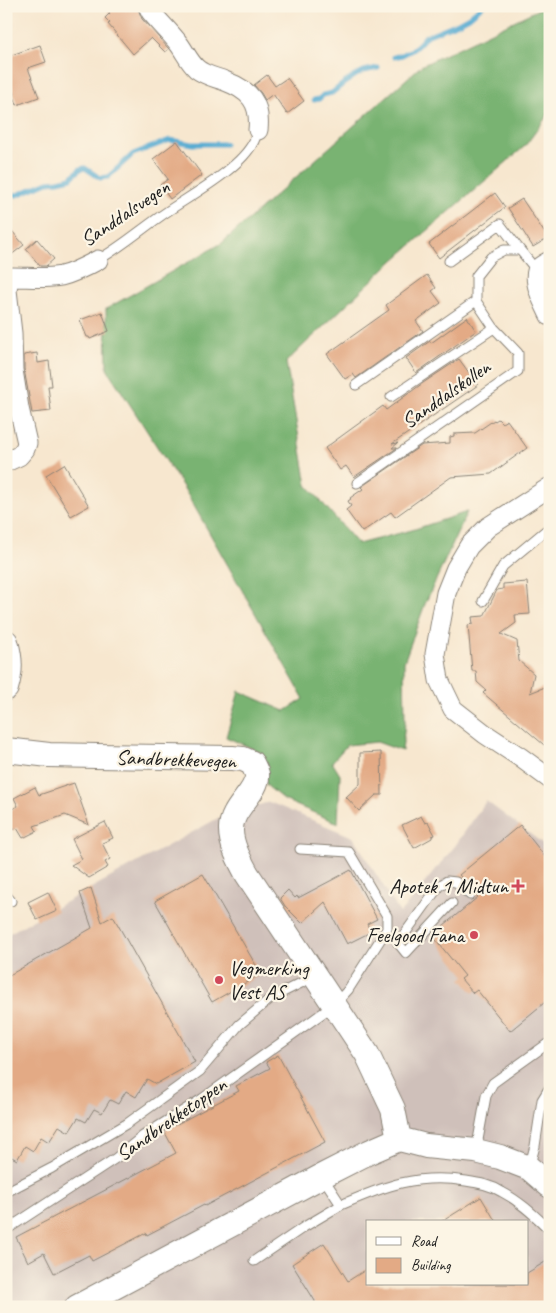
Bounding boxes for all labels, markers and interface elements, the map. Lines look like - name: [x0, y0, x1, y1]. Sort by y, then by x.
- street label: Sanddalsvegen: [76, 173, 175, 252]
- street label: Sanddalskollen: [396, 353, 497, 434]
- street label: Sandbrekkevegen: [116, 744, 238, 774]
- place label: Apotek 1 Midtun: [389, 873, 510, 899]
- marker: Apotek 1 Midtun: [512, 880, 524, 892]
- place label: Feelgood Fana: [367, 922, 466, 948]
- marker: Feelgood Fana: [468, 929, 480, 941]
- place label: Vegmerking Vest AS: [229, 955, 310, 1005]
- marker: Vegmerking Vest AS: [213, 974, 225, 986]
- street label: Sandbrekketoppen: [111, 1071, 232, 1167]
- legend: [366, 1220, 528, 1286]
- text: Road: [411, 1232, 438, 1251]
- text: Building: [411, 1256, 451, 1275]

